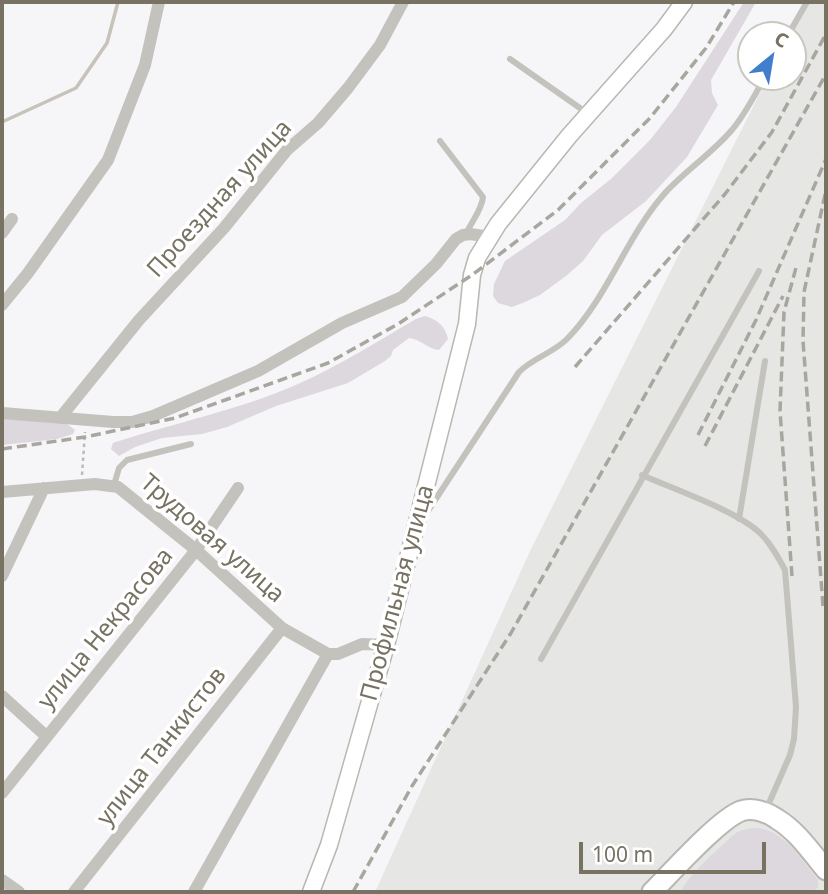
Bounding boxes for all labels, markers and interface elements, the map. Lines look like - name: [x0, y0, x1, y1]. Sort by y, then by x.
- north arrow: [737, 21, 807, 91]
- text: С: [770, 25, 793, 54]
- street label: Проездная улица: [142, 114, 298, 284]
- street label: Трудовая улица: [134, 469, 290, 609]
- street label: Профильная улица: [355, 482, 441, 704]
- street label: улица Некрасова: [32, 543, 180, 715]
- street label: улица Танкистов: [91, 662, 233, 832]
- scale bar: [583, 828, 770, 872]
- text: 100 m: [592, 840, 653, 868]

